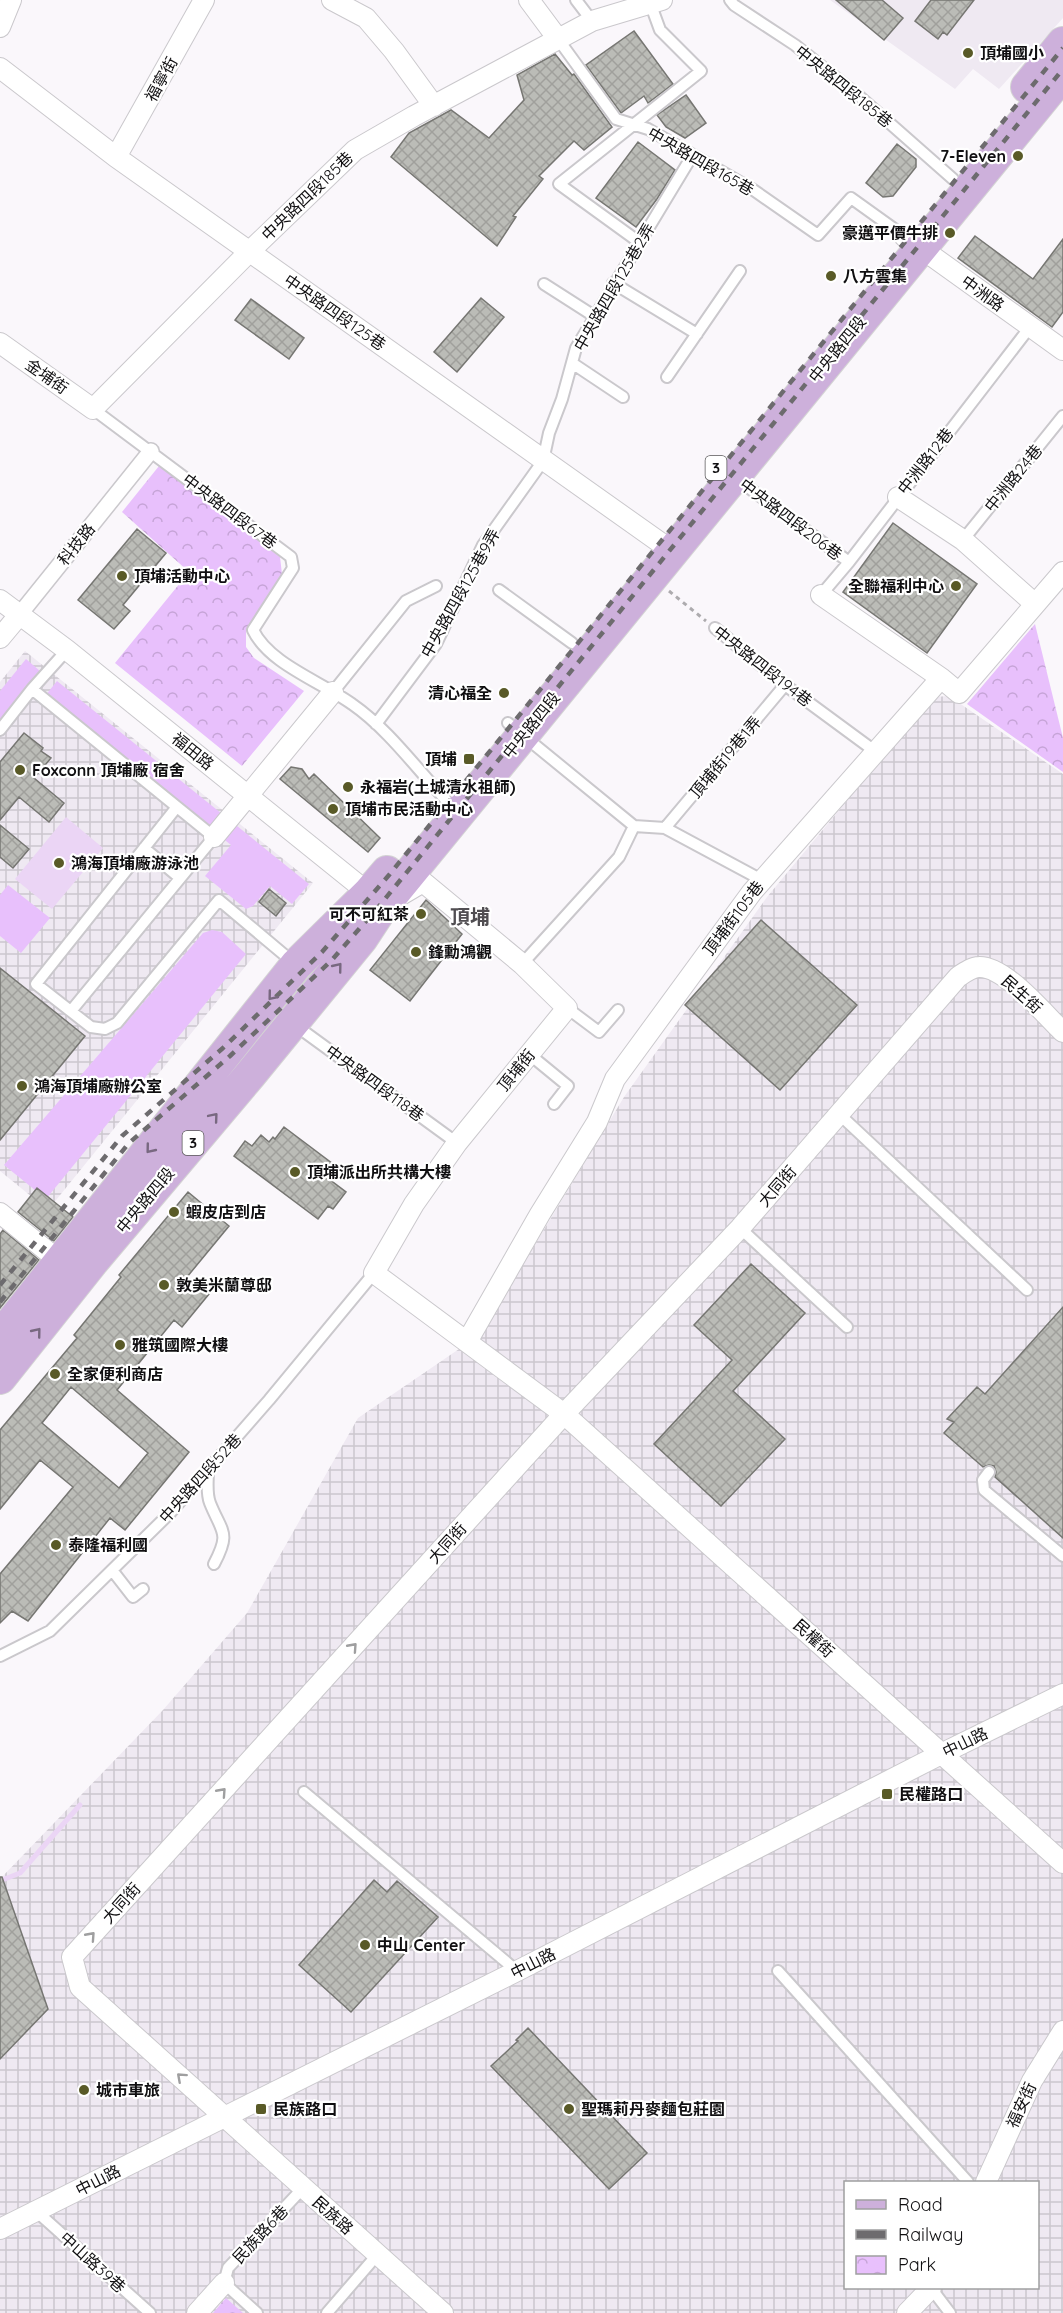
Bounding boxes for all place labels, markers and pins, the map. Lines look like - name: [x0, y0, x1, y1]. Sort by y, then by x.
- place label: 頂埔國小: [980, 43, 1044, 63]
- marker: 頂埔國小: [961, 46, 975, 60]
- place label: 7-Eleven: [940, 146, 1006, 166]
- marker: 7-Eleven: [1011, 149, 1025, 163]
- place label: 豪邁平價牛排: [842, 223, 938, 243]
- marker: 豪邁平價牛排: [943, 226, 957, 240]
- place label: 八方雲集: [843, 266, 907, 286]
- marker: 八方雲集: [824, 269, 838, 283]
- place label: 頂埔活動中心: [134, 566, 230, 586]
- marker: 頂埔活動中心: [115, 569, 129, 583]
- place label: 全聯福利中心: [848, 576, 944, 596]
- marker: 全聯福利中心: [949, 579, 963, 593]
- place label: 清心福全: [428, 683, 492, 703]
- marker: 清心福全: [497, 686, 511, 700]
- place label: 頂埔: [425, 749, 457, 769]
- marker: 頂埔: [462, 752, 476, 766]
- place label: Foxconn 頂埔廠 宿舍: [32, 760, 185, 780]
- marker: Foxconn 頂埔廠 宿舍: [13, 763, 27, 777]
- place label: 永福岩(土城清水祖師): [360, 777, 516, 797]
- marker: 永福岩(土城清水祖師): [341, 780, 355, 794]
- place label: 頂埔市民活動中心: [345, 799, 473, 819]
- marker: 頂埔市民活動中心: [326, 802, 340, 816]
- place label: 鴻海頂埔廠游泳池: [71, 853, 199, 873]
- marker: 鴻海頂埔廠游泳池: [52, 856, 66, 870]
- place label: 可不可紅茶: [329, 904, 409, 924]
- marker: 可不可紅茶: [414, 907, 428, 921]
- place label: 鋒勳鴻觀: [428, 942, 492, 962]
- marker: 鋒勳鴻觀: [409, 945, 423, 959]
- place label: 鴻海頂埔廠辦公室: [34, 1076, 162, 1096]
- marker: 鴻海頂埔廠辦公室: [15, 1079, 29, 1093]
- place label: 頂埔派出所共構大樓: [307, 1162, 451, 1182]
- marker: 頂埔派出所共構大樓: [288, 1165, 302, 1179]
- place label: 蝦皮店到店: [186, 1202, 266, 1222]
- marker: 蝦皮店到店: [167, 1205, 181, 1219]
- place label: 敦美米蘭尊邸: [176, 1275, 272, 1295]
- marker: 敦美米蘭尊邸: [157, 1278, 171, 1292]
- place label: 雅筑國際大樓: [132, 1335, 228, 1355]
- marker: 雅筑國際大樓: [113, 1338, 127, 1352]
- place label: 全家便利商店: [67, 1364, 163, 1384]
- marker: 全家便利商店: [48, 1367, 62, 1381]
- place label: 泰隆福利國: [68, 1535, 148, 1555]
- marker: 泰隆福利國: [49, 1538, 63, 1552]
- place label: 民權路口: [899, 1784, 963, 1804]
- marker: 民權路口: [880, 1787, 894, 1801]
- place label: 中山 Center: [377, 1935, 465, 1955]
- marker: 中山 Center: [358, 1938, 372, 1952]
- place label: 城市車旅: [96, 2080, 160, 2100]
- marker: 城市車旅: [77, 2083, 91, 2097]
- place label: 民族路口: [273, 2099, 337, 2119]
- place label: 聖瑪莉丹麥麵包莊園: [581, 2099, 725, 2119]
- marker: 民族路口: [254, 2102, 268, 2116]
- marker: 聖瑪莉丹麥麵包莊園: [562, 2102, 576, 2116]

